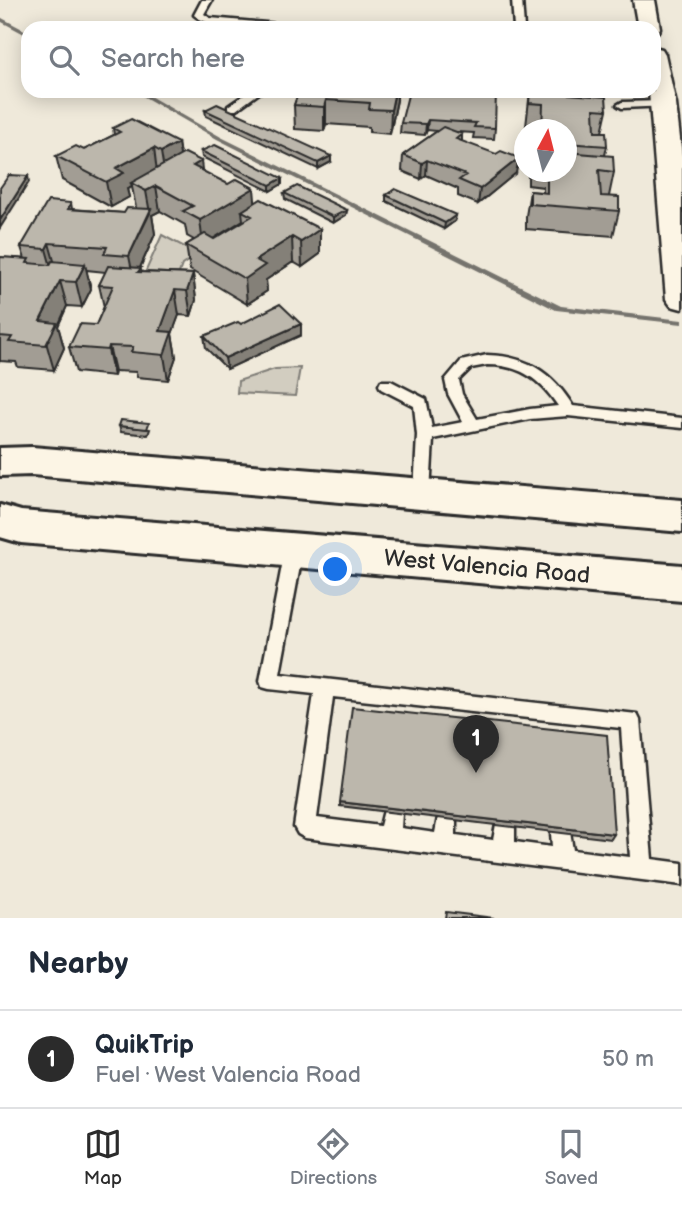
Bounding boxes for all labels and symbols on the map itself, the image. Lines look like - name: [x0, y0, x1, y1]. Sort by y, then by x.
- north arrow: [514, 119, 577, 182]
- street label: West Valencia Road: [383, 544, 591, 590]
- your location: [318, 552, 352, 586]
- pin: 1: [453, 715, 499, 773]

